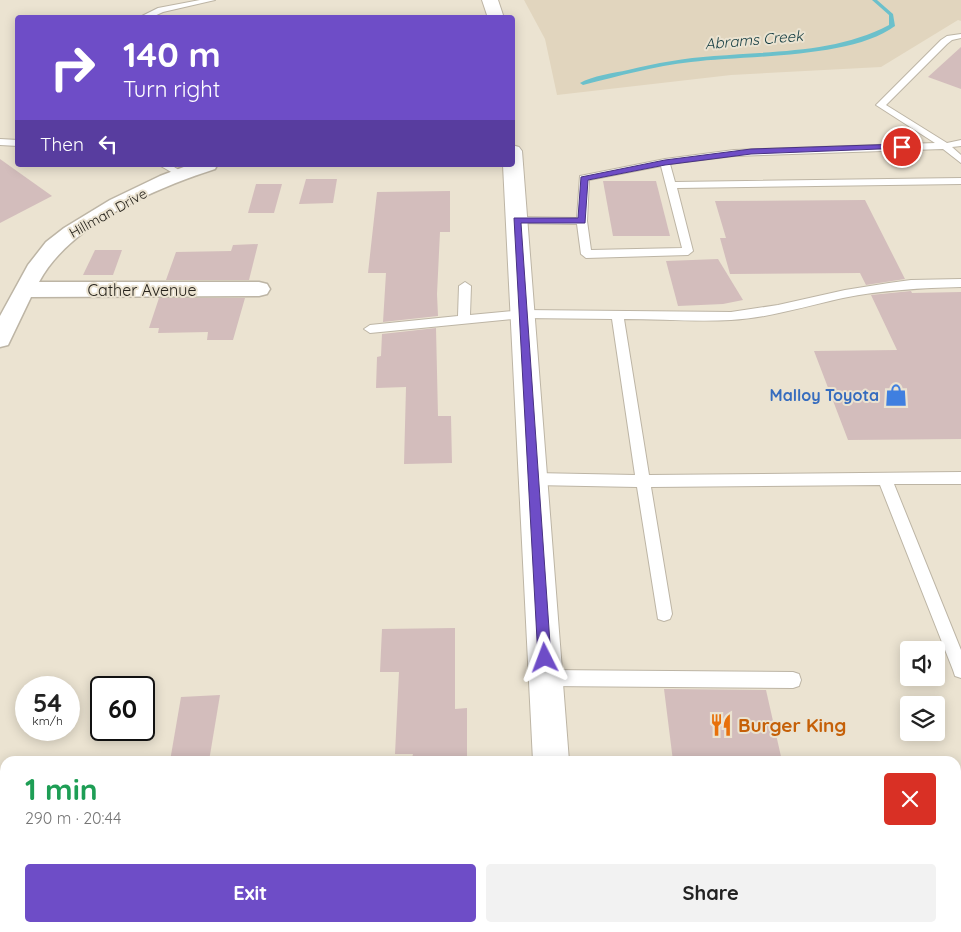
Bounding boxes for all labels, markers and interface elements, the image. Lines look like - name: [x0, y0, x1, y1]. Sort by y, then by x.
- water label: Abrams Creek: [704, 26, 806, 53]
- text: 140 m: [123, 32, 221, 76]
- icon: right: [40, 35, 105, 100]
- text: Turn right: [123, 75, 220, 103]
- pin: [881, 126, 923, 168]
- icon: left: [94, 130, 122, 158]
- text: Then: [40, 132, 84, 156]
- icon: arrive: [888, 133, 916, 161]
- street label: Hillman Drive: [66, 184, 150, 242]
- street label: Cather Avenue: [88, 280, 196, 300]
- shop icon: Malloy Toyota: [883, 382, 909, 408]
- place label: Malloy Toyota: [770, 385, 879, 405]
- position arrow: [518, 631, 570, 683]
- map controls: [900, 641, 945, 741]
- button: sound: [900, 641, 945, 686]
- speed limit sign: 60: [90, 676, 155, 741]
- text: 54: [33, 687, 62, 718]
- button: layers: [900, 696, 945, 741]
- restaurant icon: Burger King: [708, 712, 734, 738]
- text: km/h: [32, 713, 63, 728]
- place label: Burger King: [738, 713, 846, 737]
- text: 1 min: [25, 770, 98, 808]
- button: close: [884, 773, 936, 825]
- text: 290 m · 20:44: [25, 808, 121, 828]
- button: Exit: [25, 864, 476, 922]
- button: Share: [486, 864, 936, 922]

